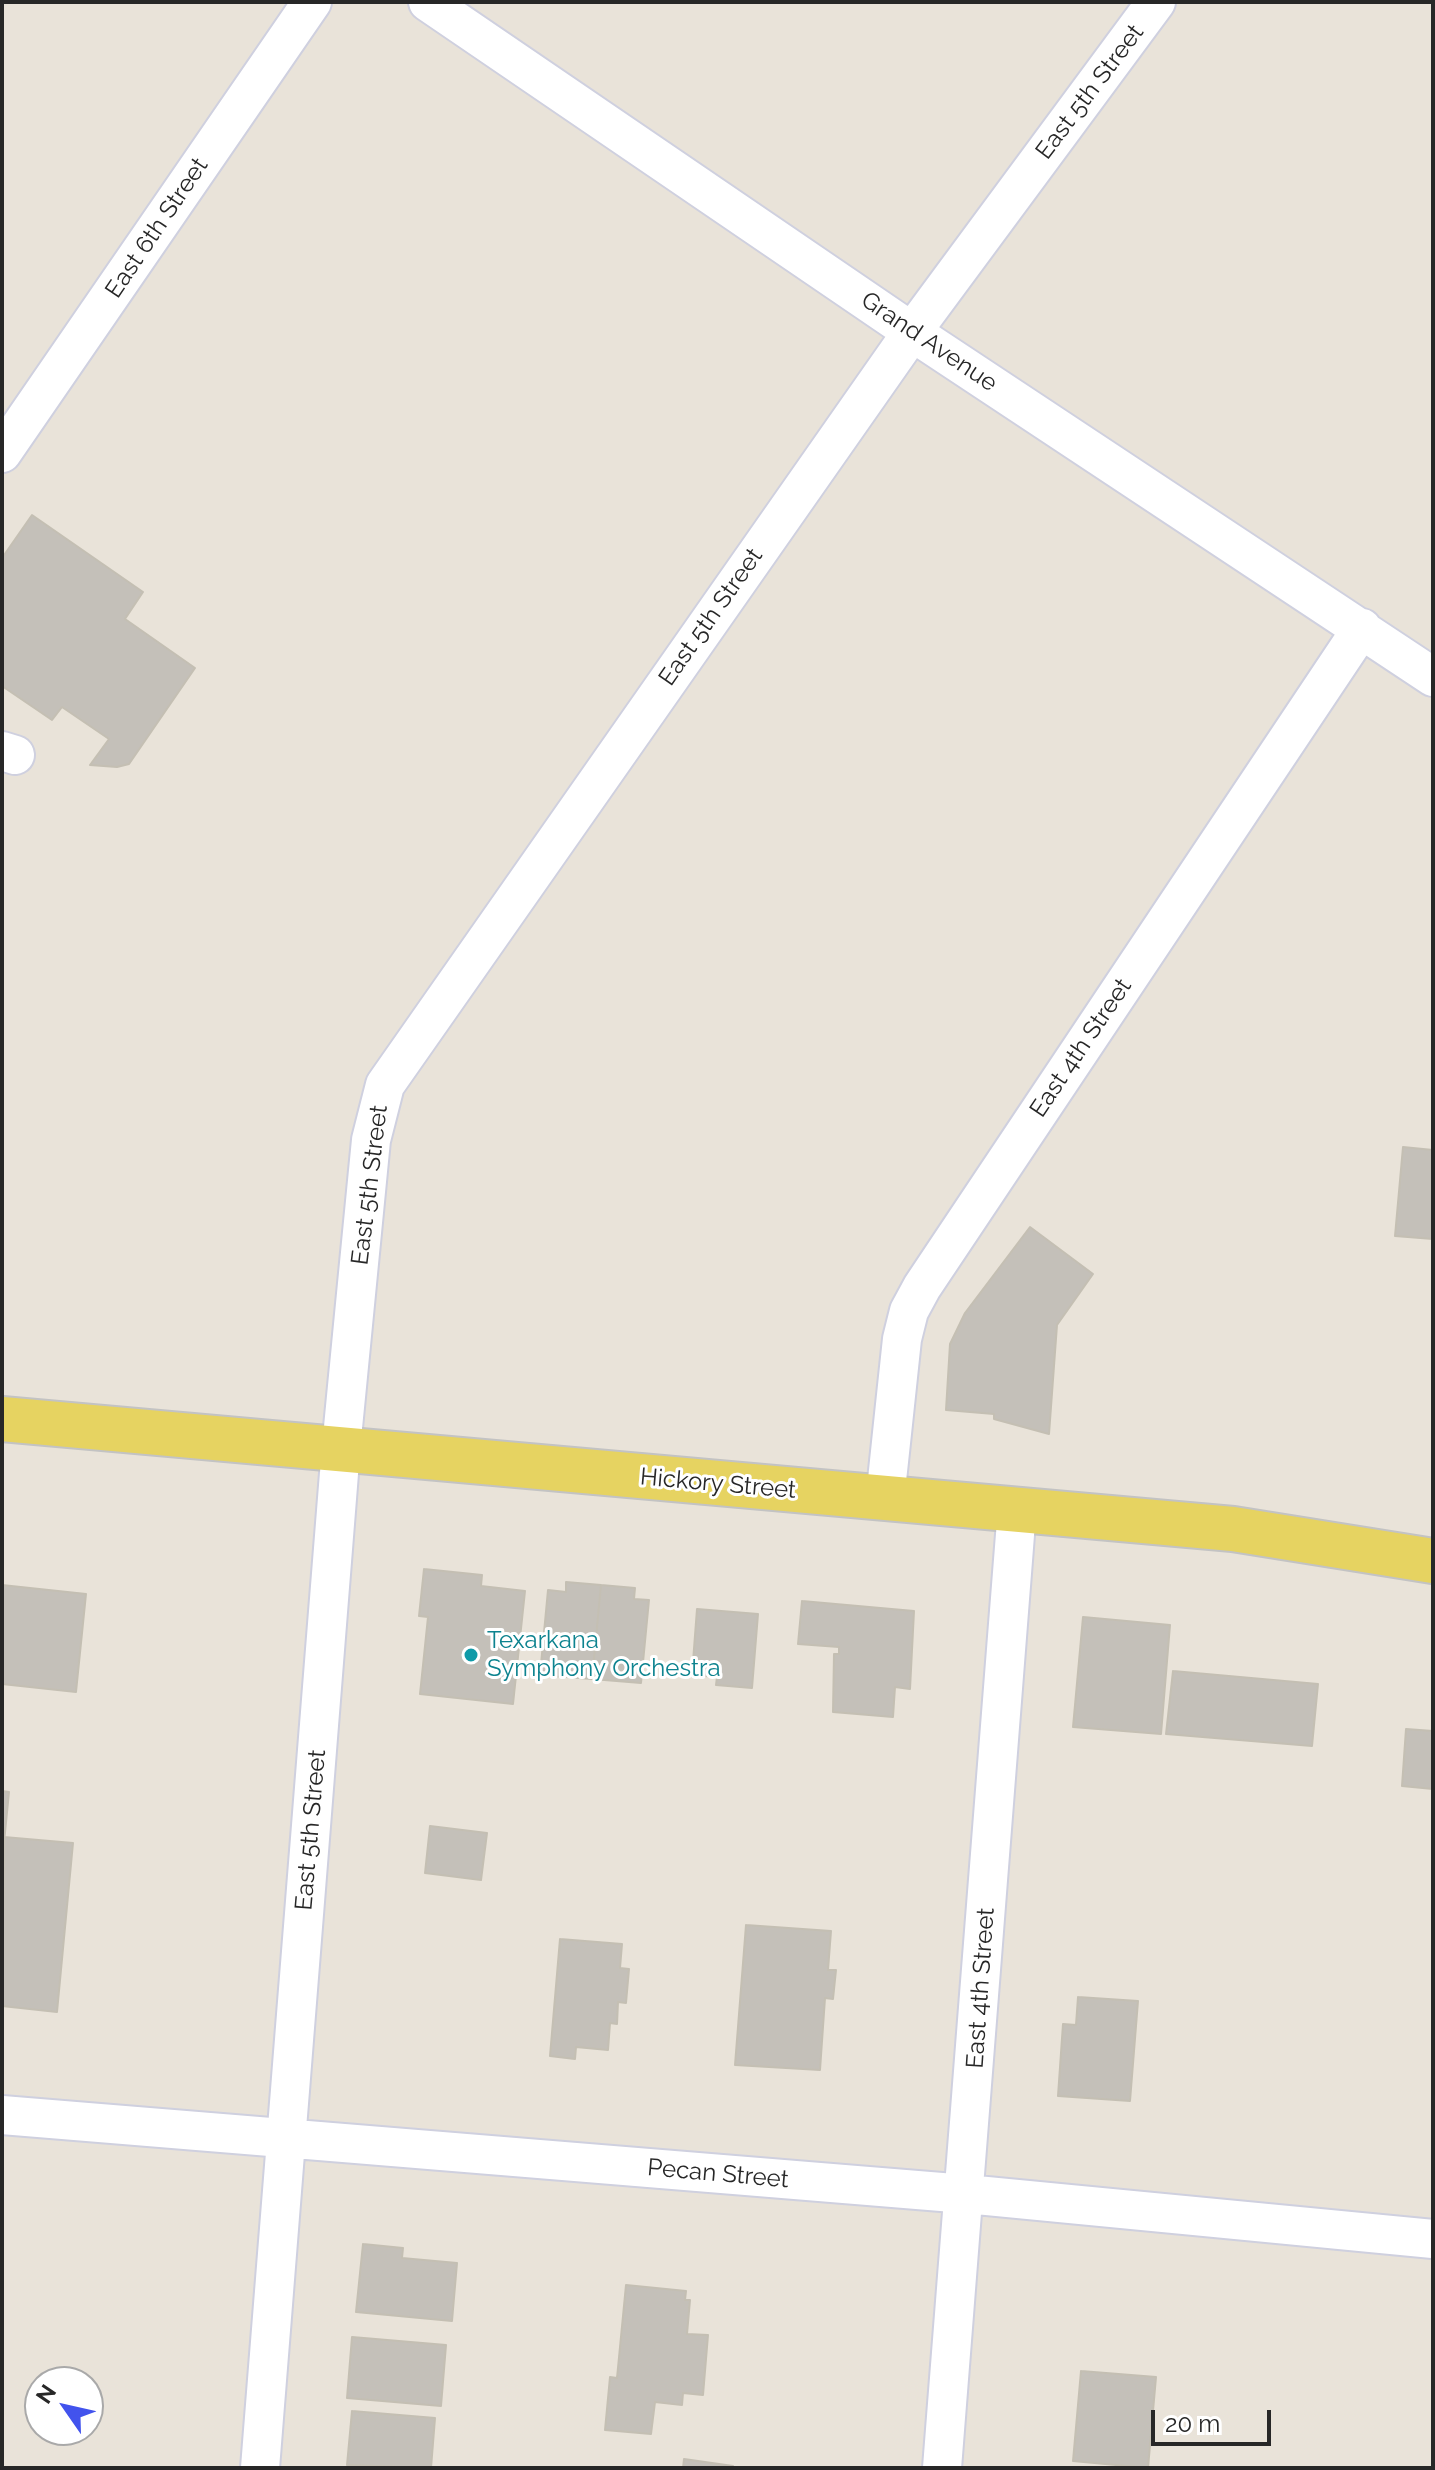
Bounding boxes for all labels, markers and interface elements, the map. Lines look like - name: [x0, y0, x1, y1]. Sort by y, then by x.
- street label: East 5th Street: [1030, 19, 1150, 165]
- street label: East 6th Street: [100, 153, 214, 303]
- street label: Grand Avenue: [855, 286, 1003, 398]
- street label: East 5th Street: [653, 543, 769, 691]
- street label: East 4th Street: [1024, 973, 1138, 1123]
- street label: East 5th Street: [346, 1103, 394, 1267]
- street label: Hickory Street: [639, 1463, 797, 1505]
- place label: Texarkana Symphony Orchestra: [487, 1627, 720, 1683]
- marker: Texarkana Symphony Orchestra: [462, 1646, 480, 1664]
- street label: East 5th Street: [290, 1748, 332, 1912]
- street label: East 4th Street: [961, 1907, 1001, 2069]
- street label: Pecan Street: [646, 2153, 790, 2195]
- north arrow: [24, 2366, 104, 2446]
- text: N: [30, 2379, 61, 2408]
- scale bar: [1155, 2394, 1275, 2444]
- text: 20 m: [1165, 2409, 1220, 2438]

